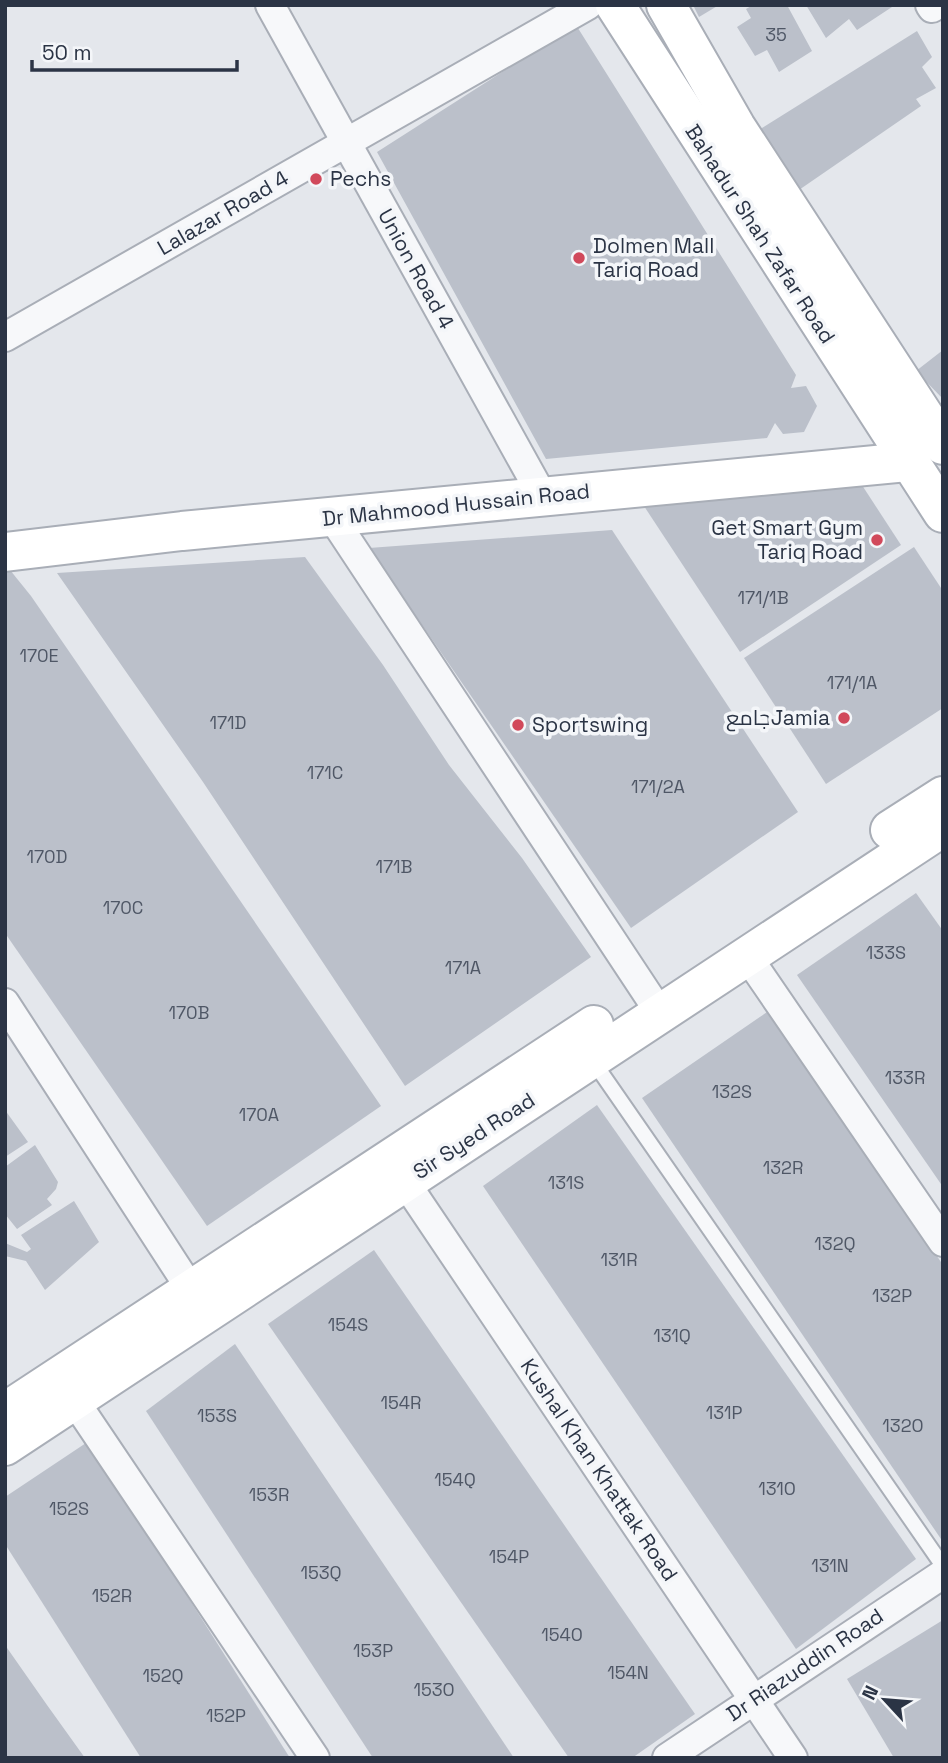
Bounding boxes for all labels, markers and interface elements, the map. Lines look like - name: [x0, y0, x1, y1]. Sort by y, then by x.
- house number: 35: [765, 23, 787, 46]
- scale bar: [32, 28, 236, 72]
- text: 50 m: [42, 39, 92, 66]
- street label: Bahadur Shah Zafar Road: [679, 119, 841, 348]
- street label: Lalazar Road 4: [152, 164, 293, 261]
- place label: Pechs: [330, 165, 391, 192]
- marker: Pechs: [308, 171, 324, 187]
- street label: Union Road 4: [372, 204, 461, 334]
- place label: Dolmen Mall Tariq Road: [593, 232, 714, 283]
- marker: Dolmen Mall Tariq Road: [571, 250, 587, 266]
- street label: Dr Mahmood Hussain Road: [321, 477, 591, 532]
- place label: Get Smart Gym Tariq Road: [711, 514, 863, 565]
- marker: Get Smart Gym Tariq Road: [869, 532, 885, 548]
- house number: 171/1B: [737, 586, 789, 609]
- house number: 170E: [19, 644, 59, 667]
- house number: 171/1A: [827, 671, 877, 694]
- place label: جامعJamia: [726, 704, 830, 732]
- marker: جامعJamia: [836, 710, 852, 726]
- house number: 171D: [210, 711, 246, 734]
- place label: Sportswing: [532, 711, 648, 738]
- marker: Sportswing: [510, 717, 526, 733]
- house number: 171C: [307, 761, 343, 784]
- house number: 171/2A: [631, 775, 685, 798]
- house number: 170D: [26, 845, 68, 868]
- house number: 171B: [376, 855, 412, 878]
- house number: 170C: [103, 896, 143, 919]
- house number: 133S: [866, 941, 906, 964]
- house number: 171A: [445, 956, 481, 979]
- house number: 170B: [169, 1001, 209, 1024]
- house number: 133R: [885, 1066, 925, 1089]
- house number: 132S: [712, 1080, 752, 1103]
- street label: Sir Syed Road: [408, 1086, 540, 1185]
- house number: 170A: [239, 1103, 279, 1126]
- house number: 132R: [763, 1156, 803, 1179]
- house number: 131S: [548, 1171, 584, 1194]
- house number: 132Q: [814, 1232, 856, 1255]
- house number: 131R: [600, 1248, 638, 1271]
- house number: 132P: [872, 1284, 912, 1307]
- house number: 154S: [328, 1313, 368, 1336]
- house number: 131Q: [653, 1324, 691, 1347]
- street label: Kushal Khan Khattak Road: [515, 1353, 684, 1586]
- house number: 154R: [381, 1391, 421, 1414]
- house number: 131P: [706, 1401, 742, 1424]
- house number: 153S: [197, 1404, 237, 1427]
- house number: 132O: [882, 1414, 924, 1437]
- house number: 154Q: [434, 1468, 476, 1491]
- house number: 131O: [758, 1477, 796, 1500]
- house number: 153R: [249, 1483, 289, 1506]
- house number: 152S: [49, 1497, 89, 1520]
- house number: 154P: [489, 1545, 529, 1568]
- house number: 131N: [811, 1554, 849, 1577]
- house number: 153Q: [300, 1561, 342, 1584]
- house number: 152R: [92, 1584, 132, 1607]
- street label: Dr Riazuddin Road: [721, 1602, 888, 1727]
- house number: 154O: [541, 1623, 583, 1646]
- house number: 153P: [353, 1639, 393, 1662]
- house number: 154N: [607, 1661, 649, 1684]
- house number: 152Q: [142, 1664, 184, 1687]
- north arrow: [850, 1665, 920, 1735]
- house number: 153O: [413, 1678, 455, 1701]
- text: N: [856, 1682, 884, 1704]
- house number: 152P: [206, 1704, 246, 1727]

